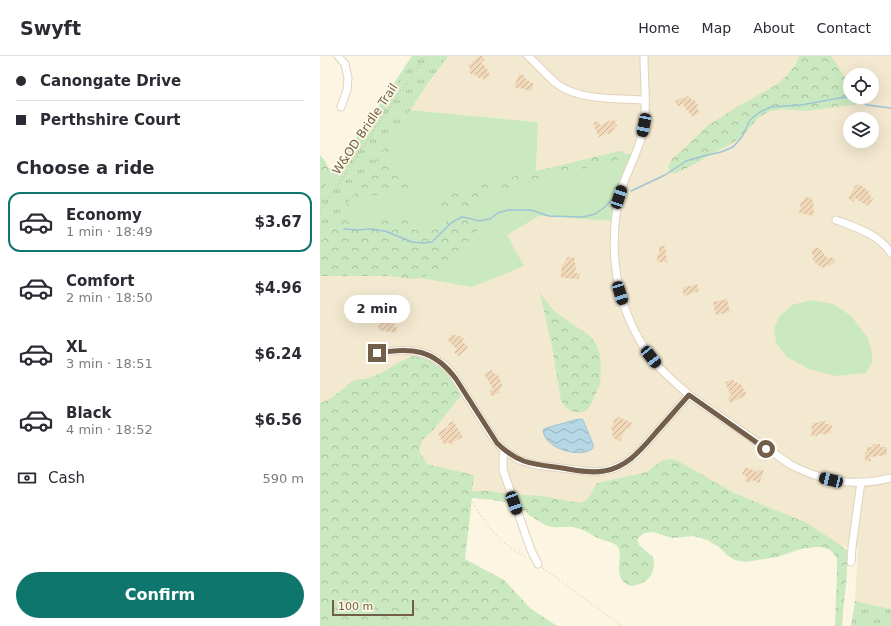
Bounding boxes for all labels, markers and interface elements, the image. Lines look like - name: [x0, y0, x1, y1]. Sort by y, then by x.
- text: Swyft: [20, 17, 81, 39]
- text: Home: [638, 20, 680, 36]
- text: Map: [702, 20, 731, 36]
- text: About: [753, 20, 795, 36]
- text: Contact: [817, 20, 871, 36]
- map controls: [843, 68, 879, 148]
- button: locate: [843, 68, 879, 104]
- text: Canongate Drive: [40, 72, 181, 90]
- street label: W&OD Bridle Trail: [329, 81, 401, 177]
- text: Perthshire Court: [40, 111, 181, 129]
- car: [636, 112, 652, 138]
- button: layers: [843, 112, 879, 148]
- text: Choose a ride: [16, 157, 155, 178]
- car: [610, 184, 628, 210]
- icon: car: [18, 204, 54, 240]
- text: Economy: [66, 206, 142, 224]
- text: $3.67: [255, 213, 302, 231]
- text: 1 min · 18:49: [66, 224, 153, 239]
- icon: car: [18, 270, 54, 306]
- text: Comfort: [66, 272, 134, 290]
- text: $4.96: [255, 279, 302, 297]
- car: [611, 280, 629, 306]
- text: 2 min · 18:50: [66, 290, 153, 305]
- callout: 2 min: [344, 295, 410, 323]
- text: 2 min: [357, 301, 397, 316]
- icon: car: [18, 336, 54, 372]
- text: XL: [66, 338, 87, 356]
- route end: [368, 344, 386, 362]
- car: [639, 344, 663, 370]
- text: $6.24: [255, 345, 302, 363]
- text: 3 min · 18:51: [66, 356, 153, 371]
- icon: car: [18, 402, 54, 438]
- text: Black: [66, 404, 112, 422]
- text: $6.56: [255, 411, 302, 429]
- text: 4 min · 18:52: [66, 422, 153, 437]
- route start: [757, 440, 775, 458]
- icon: cash: [16, 467, 38, 489]
- text: Cash: [48, 469, 85, 487]
- text: 590 m: [262, 471, 304, 486]
- car: [818, 471, 844, 489]
- car: [504, 490, 524, 516]
- button: Confirm: [16, 572, 304, 618]
- scale bar: [332, 598, 414, 617]
- text: 100 m: [338, 600, 373, 613]

